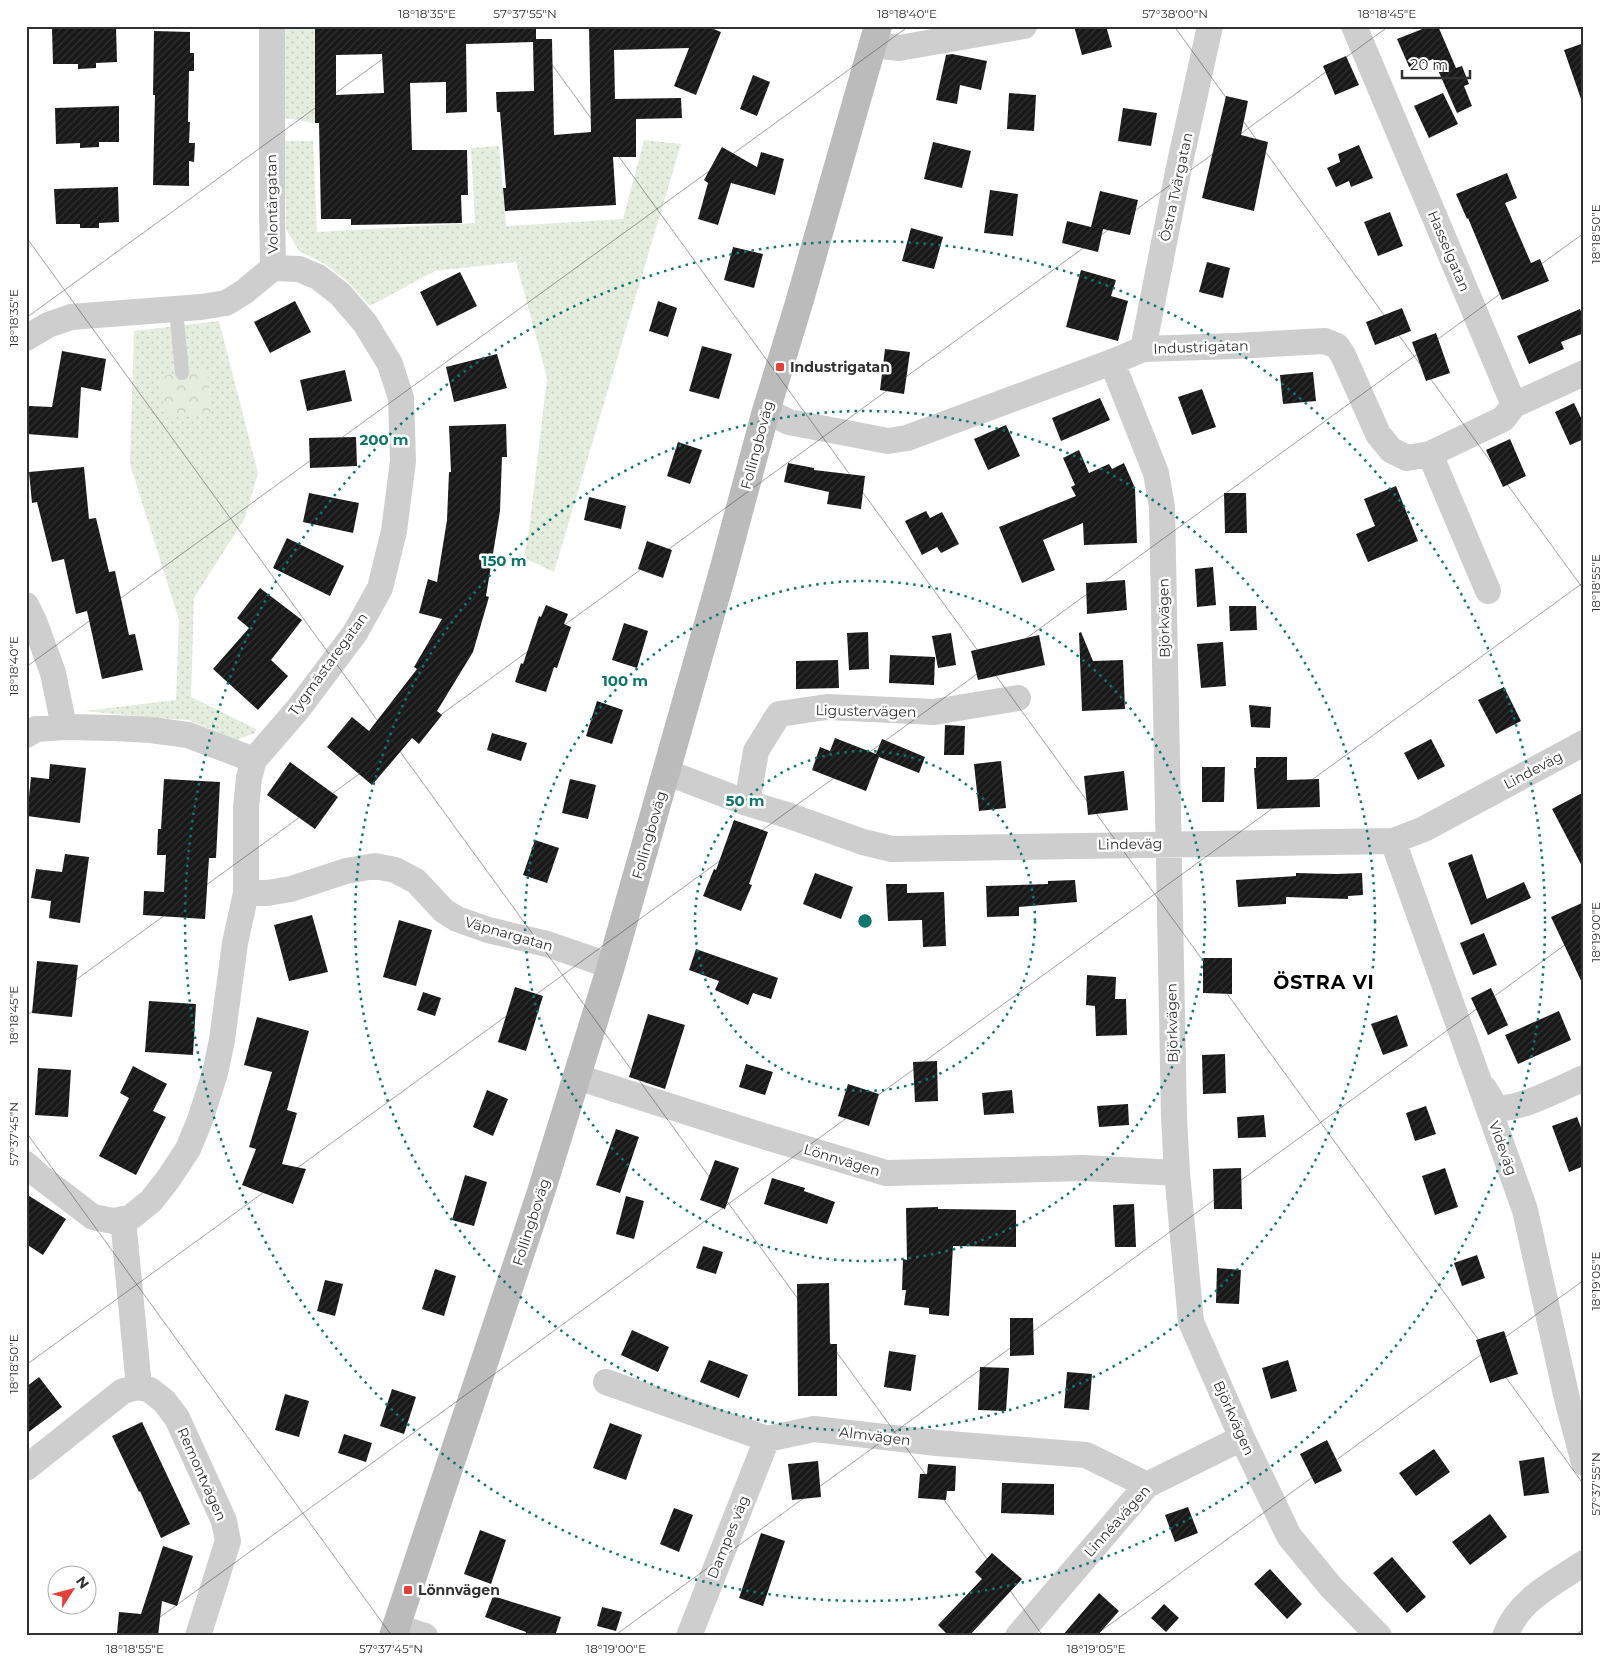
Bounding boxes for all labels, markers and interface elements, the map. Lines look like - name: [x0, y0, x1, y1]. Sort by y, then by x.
- text: 18°18'35"E: [398, 6, 456, 21]
- text: 57°37'55"N: [493, 6, 557, 21]
- text: 18°18'40"E: [877, 6, 937, 21]
- text: 57°38'00"N: [1142, 6, 1208, 21]
- text: 18°18'45"E: [1358, 6, 1416, 21]
- scale bar: [1402, 48, 1470, 80]
- text: 20 m: [1410, 55, 1448, 74]
- street label: Östra Tvärgatan: [1156, 131, 1196, 243]
- street label: Volontärgatan: [262, 154, 282, 254]
- text: 18°18'50"E: [1588, 204, 1603, 264]
- street label: Hasselgatan: [1424, 208, 1474, 294]
- text: 18°18'35"E: [6, 289, 21, 347]
- street label: Industrigatan: [1153, 336, 1249, 358]
- place label: Industrigatan: [790, 358, 890, 376]
- marker: Industrigatan: [774, 361, 786, 373]
- street label: Follingboväg: [737, 399, 777, 491]
- text: 200 m: [359, 430, 409, 449]
- text: 150 m: [482, 551, 526, 570]
- text: 18°18'55"E: [1588, 554, 1603, 612]
- street label: Björkvägen: [1154, 578, 1174, 658]
- street label: Tygmästaregatan: [284, 609, 372, 719]
- text: 18°18'40"E: [6, 636, 21, 696]
- text: 100 m: [602, 671, 648, 690]
- street label: Ligustervägen: [816, 701, 916, 721]
- street label: Lindeväg: [1500, 747, 1566, 793]
- street label: Follingboväg: [628, 789, 670, 881]
- text: 50 m: [725, 791, 765, 810]
- street label: Lindeväg: [1098, 834, 1162, 854]
- text: 18°19'00"E: [1588, 902, 1603, 962]
- centre of rings: [856, 912, 874, 930]
- street label: Väpnargatan: [463, 913, 555, 955]
- district label: ÖSTRA VI: [1273, 971, 1375, 994]
- street label: Björkvägen: [1162, 983, 1182, 1063]
- text: 18°18'45"E: [6, 986, 21, 1044]
- text: 57°37'45"N: [6, 1102, 21, 1166]
- street label: Videväg: [1485, 1118, 1521, 1178]
- street label: Lönnvägen: [802, 1140, 882, 1180]
- street label: Follingboväg: [508, 1176, 554, 1268]
- text: 18°19'05"E: [1588, 1251, 1603, 1311]
- text: 18°18'50"E: [6, 1334, 21, 1394]
- street label: Björkvägen: [1210, 1378, 1258, 1458]
- street label: Almvägen: [838, 1423, 912, 1449]
- street label: Remontvägen: [173, 1425, 231, 1523]
- text: 57°37'55"N: [1588, 1452, 1603, 1516]
- street label: Linnéavägen: [1080, 1481, 1154, 1561]
- street label: Dampes väg: [703, 1493, 753, 1581]
- north arrow: [48, 1564, 98, 1614]
- text: N: [72, 1572, 93, 1592]
- place label: Lönnvägen: [418, 1581, 500, 1599]
- marker: Lönnvägen: [402, 1584, 414, 1596]
- text: 18°18'55"E: [106, 1641, 164, 1656]
- text: 57°37'45"N: [359, 1641, 423, 1656]
- text: 18°19'00"E: [586, 1641, 646, 1656]
- text: 18°19'05"E: [1066, 1641, 1126, 1656]

